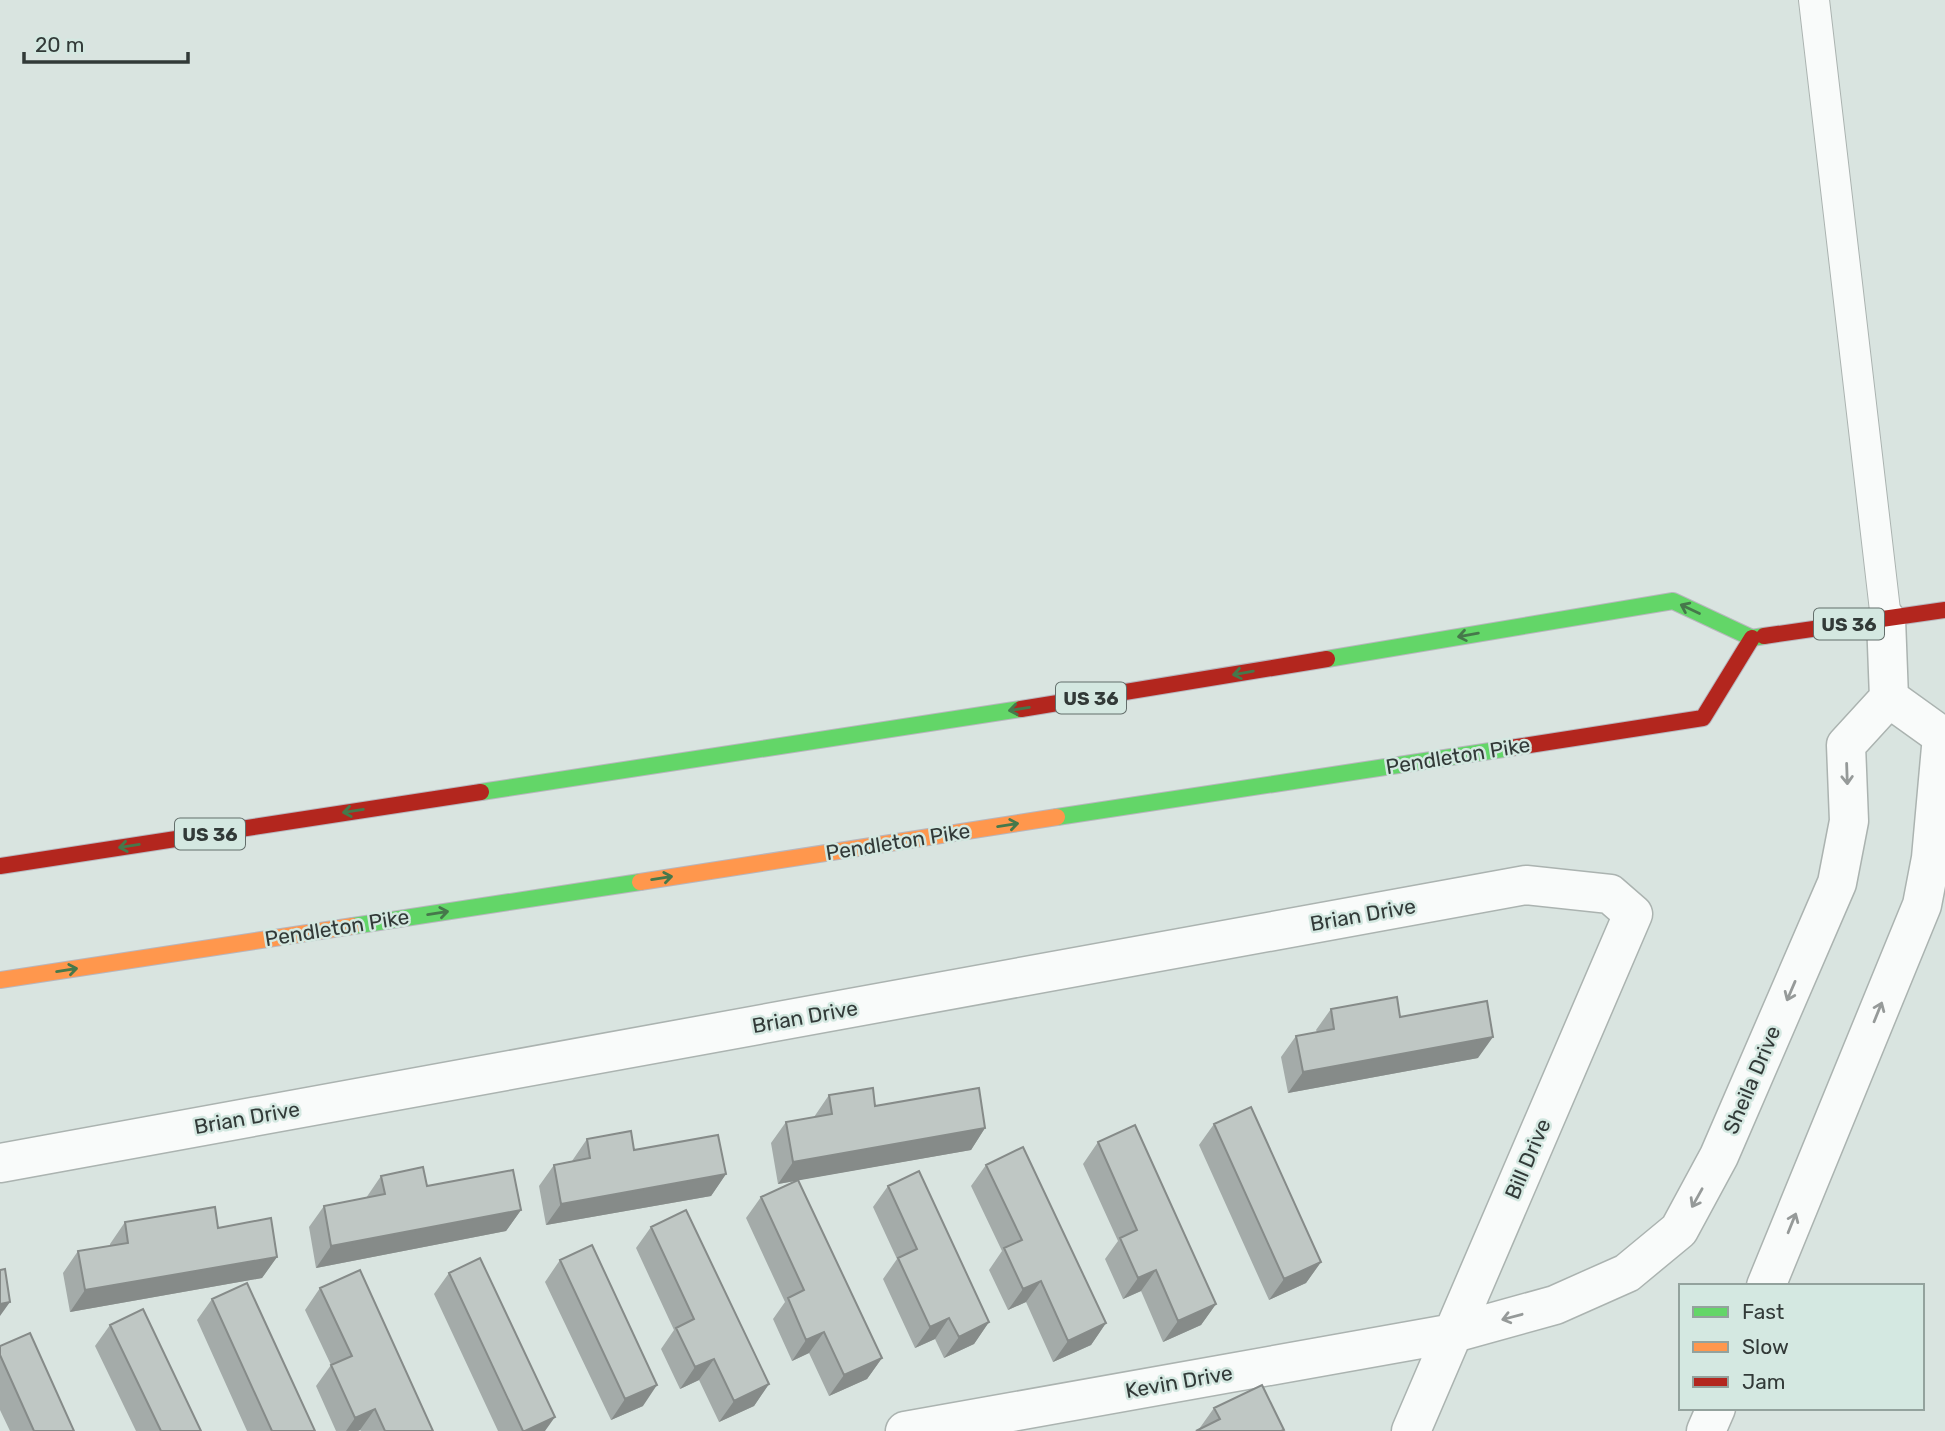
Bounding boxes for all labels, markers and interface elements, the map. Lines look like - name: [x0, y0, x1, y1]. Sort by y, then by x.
- scale bar: [24, 21, 189, 65]
- text: 20 m: [35, 32, 84, 57]
- one-way arrow: [1680, 602, 1702, 615]
- road number: US 36: [1814, 608, 1884, 639]
- one-way arrow: [1457, 629, 1480, 642]
- one-way arrow: [1232, 667, 1255, 680]
- road number: US 36: [1056, 682, 1126, 713]
- one-way arrow: [1008, 703, 1031, 716]
- street label: Pendleton Pike: [1384, 732, 1532, 779]
- one-way arrow: [1840, 762, 1853, 785]
- one-way arrow: [343, 805, 365, 818]
- road number: US 36: [175, 818, 245, 849]
- street label: Pendleton Pike: [824, 818, 972, 865]
- one-way arrow: [996, 818, 1019, 831]
- one-way arrow: [118, 840, 141, 853]
- one-way arrow: [651, 871, 673, 884]
- street label: Brian Drive: [1308, 893, 1418, 936]
- street label: Pendleton Pike: [263, 904, 411, 951]
- one-way arrow: [426, 906, 448, 919]
- one-way arrow: [56, 963, 78, 976]
- one-way arrow: [1784, 979, 1797, 1001]
- street label: Brian Drive: [750, 995, 860, 1038]
- one-way arrow: [1872, 1002, 1885, 1023]
- street label: Sheila Drive: [1718, 1022, 1786, 1138]
- street label: Brian Drive: [192, 1096, 302, 1139]
- street label: Bill Drive: [1499, 1115, 1556, 1203]
- one-way arrow: [1690, 1187, 1704, 1207]
- one-way arrow: [1786, 1212, 1799, 1234]
- legend: [1679, 1284, 1924, 1410]
- text: Fast: [1742, 1299, 1784, 1324]
- one-way arrow: [1501, 1311, 1523, 1324]
- text: Slow: [1742, 1334, 1789, 1359]
- street label: Kevin Drive: [1123, 1360, 1235, 1403]
- text: Jam: [1742, 1369, 1786, 1394]

